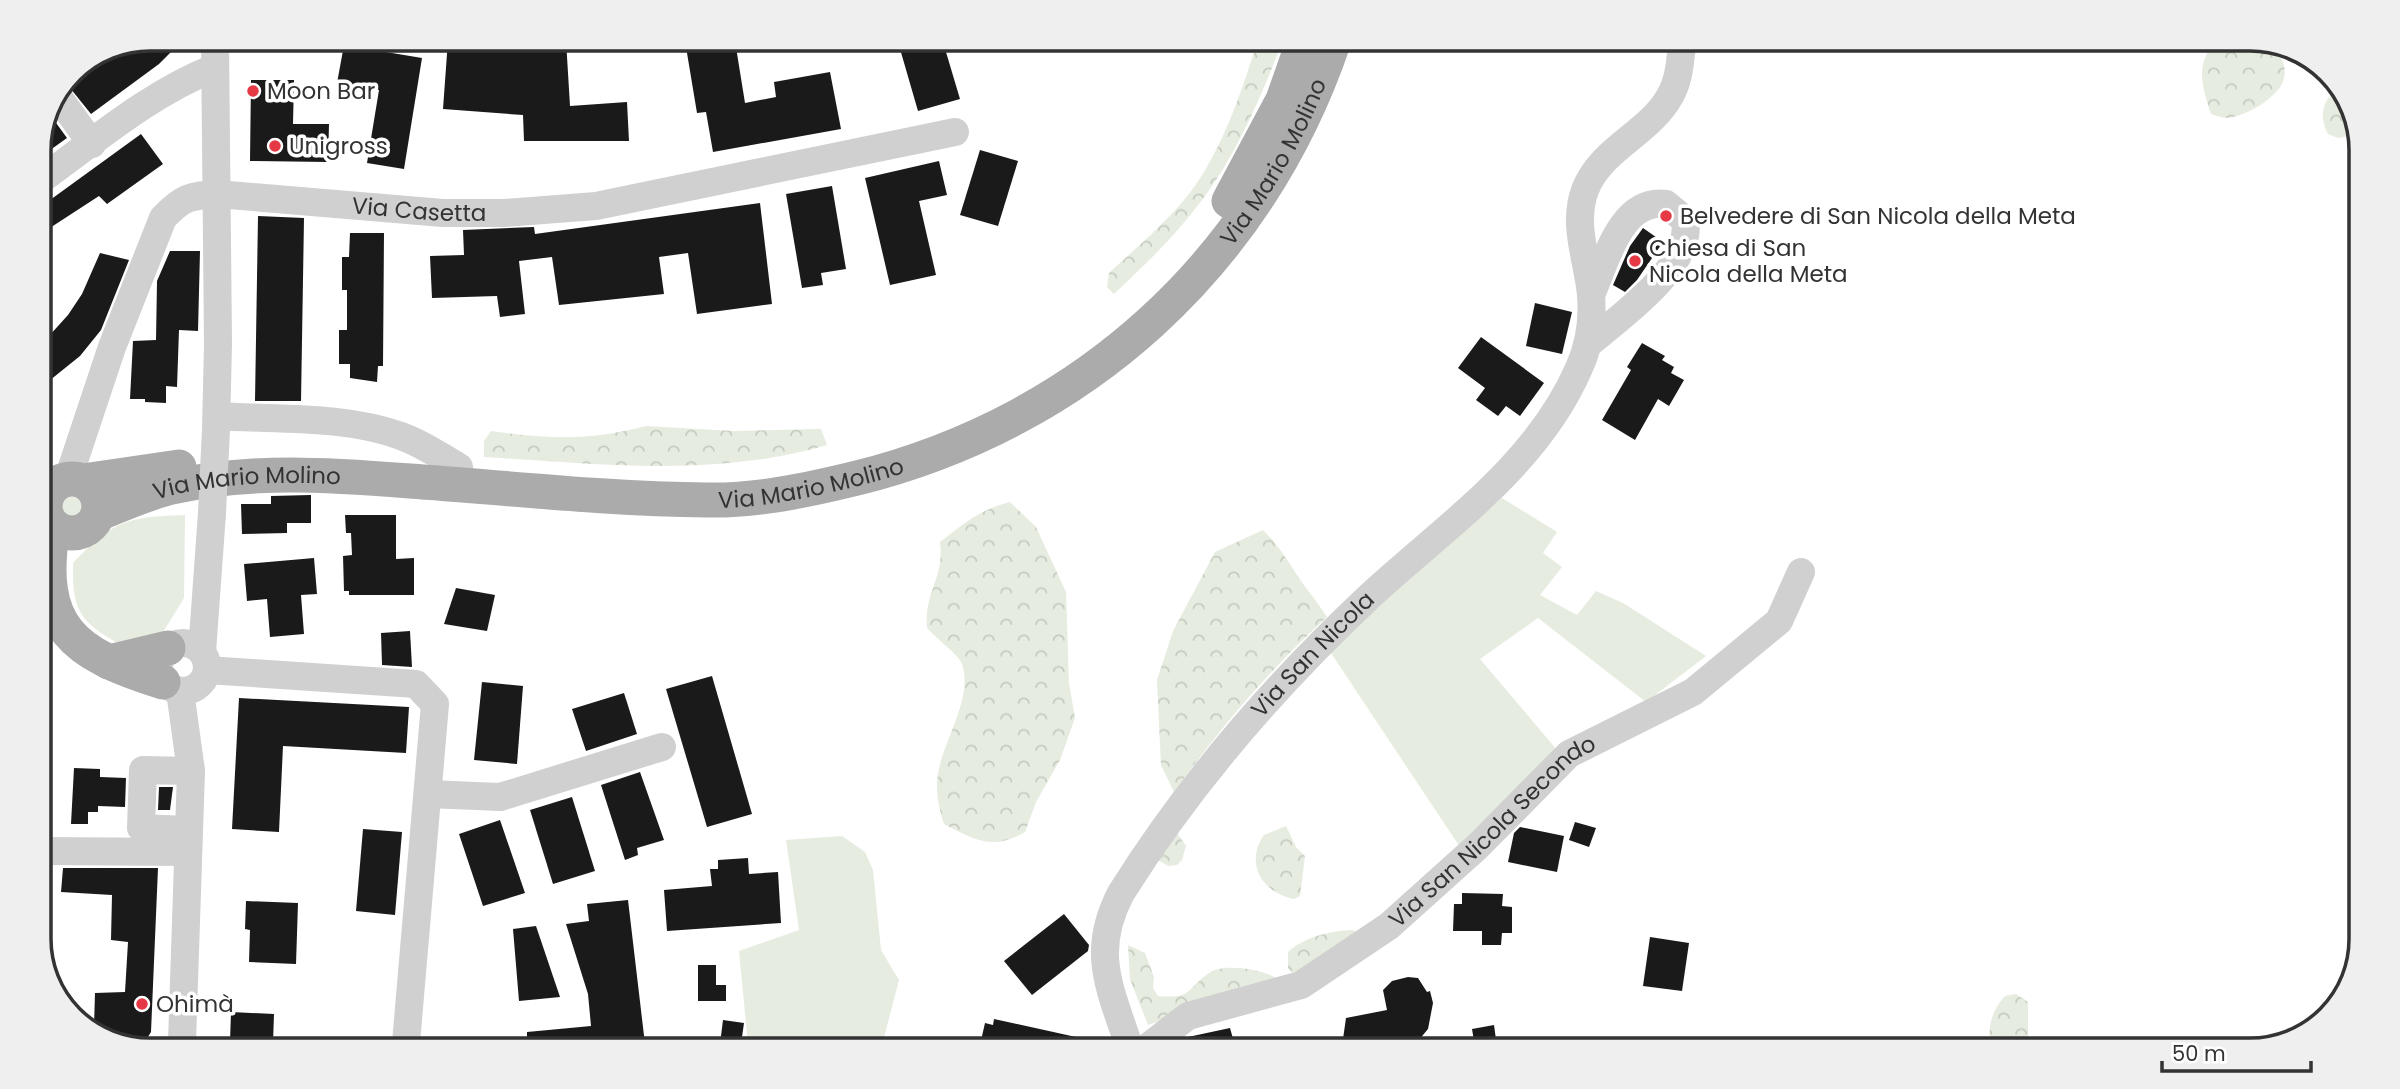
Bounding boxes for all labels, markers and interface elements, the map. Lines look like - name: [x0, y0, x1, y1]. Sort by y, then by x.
- street label: Via Mario Molino: [1212, 73, 1334, 252]
- place label: Moon Bar: [267, 75, 375, 107]
- marker: Moon Bar: [245, 83, 261, 99]
- place label: Unigross: [289, 130, 388, 162]
- marker: Unigross: [267, 138, 283, 154]
- street label: Via Casetta: [350, 189, 486, 229]
- place label: Belvedere di San Nicola della Meta: [1680, 200, 2076, 232]
- marker: Belvedere di San Nicola della Meta: [1658, 208, 1674, 224]
- place label: Chiesa di San Nicola della Meta: [1649, 232, 1848, 290]
- marker: Chiesa di San Nicola della Meta: [1627, 253, 1643, 269]
- street label: Via Mario Molino: [717, 450, 908, 516]
- street label: Via Mario Molino: [149, 459, 341, 508]
- street label: Via San Nicola: [1244, 584, 1381, 724]
- street label: Via San Nicola Secondo: [1382, 727, 1601, 935]
- place label: Ohimà: [156, 988, 234, 1020]
- marker: Ohimà: [134, 996, 150, 1012]
- scale bar: [2162, 1030, 2311, 1074]
- text: 50 m: [2172, 1039, 2226, 1068]

